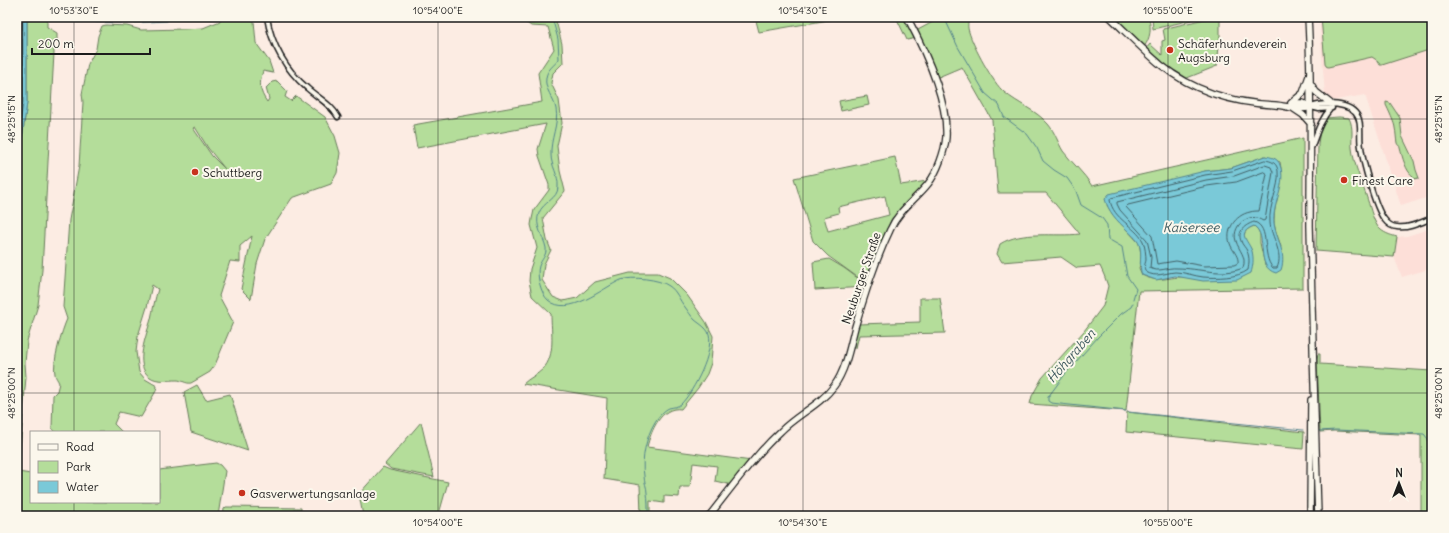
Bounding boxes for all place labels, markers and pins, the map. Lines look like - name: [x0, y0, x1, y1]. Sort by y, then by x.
- place label: Schäferhundeverein Augsburg: [1178, 36, 1287, 65]
- marker: Schäferhundeverein Augsburg: [1165, 45, 1175, 55]
- place label: Schuttberg: [203, 165, 262, 180]
- marker: Schuttberg: [190, 167, 200, 177]
- place label: Finest Care: [1352, 173, 1413, 188]
- marker: Finest Care: [1339, 175, 1349, 185]
- place label: Gasverwertungsanlage: [250, 486, 376, 501]
- marker: Gasverwertungsanlage: [237, 488, 247, 498]

